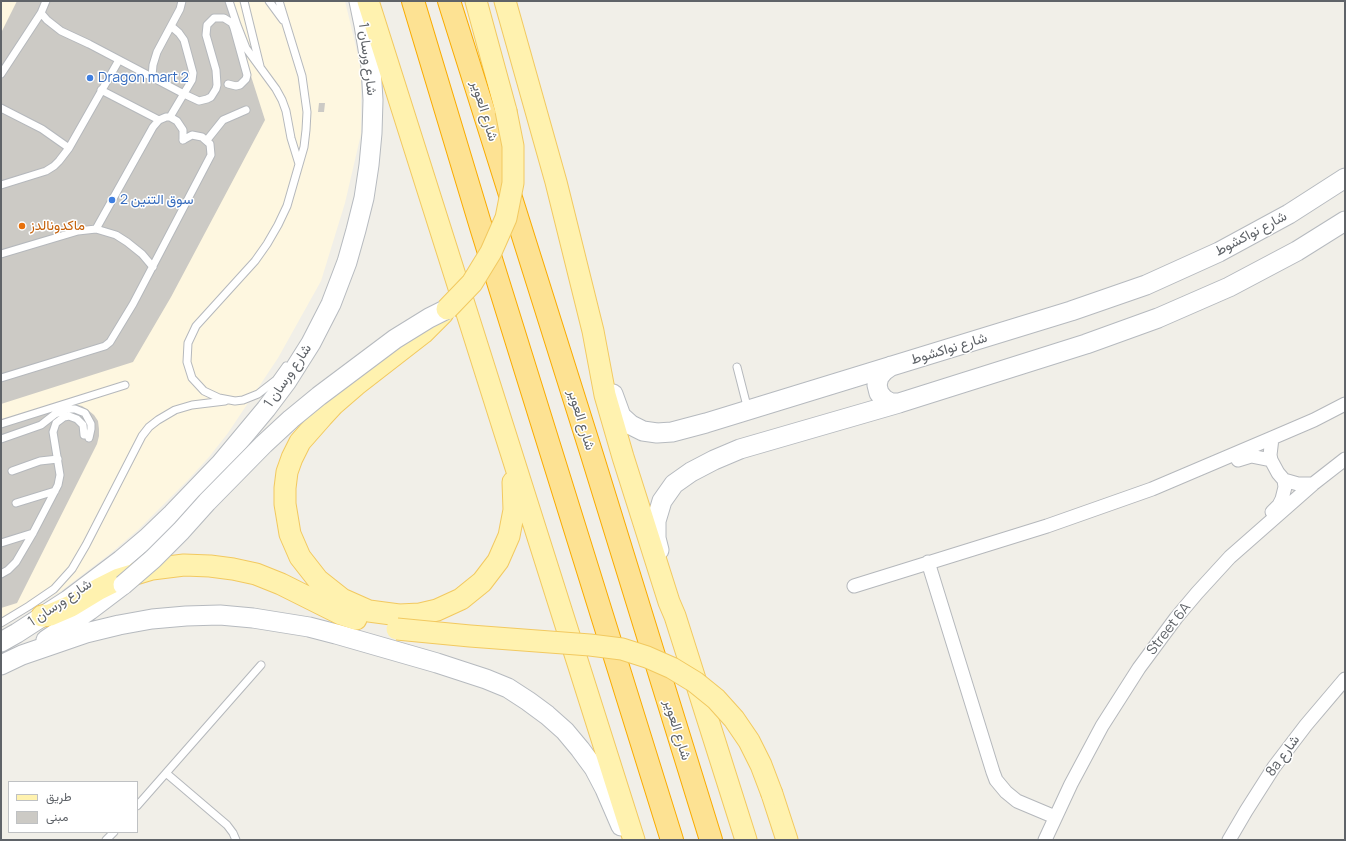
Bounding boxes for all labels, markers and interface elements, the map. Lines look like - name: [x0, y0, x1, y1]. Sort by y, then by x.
- street label: شارع ورسان 1: [354, 22, 380, 96]
- place label: Dragon mart 2: [98, 70, 189, 86]
- marker: Dragon mart 2: [85, 73, 95, 83]
- street label: شارع العوير: [467, 79, 501, 143]
- place label: سوق التنين 2: [120, 192, 194, 208]
- marker: سوق التنين 2: [107, 195, 117, 205]
- street label: شارع نواكشوط: [1212, 208, 1290, 260]
- place label: ماكدونالدز: [30, 218, 85, 234]
- marker: ماكدونالدز: [17, 221, 27, 231]
- street label: شارع نواكشوط: [909, 329, 989, 369]
- street label: شارع ورسان 1: [261, 341, 315, 411]
- street label: شارع العوير: [564, 388, 598, 452]
- street label: شارع ورسان 1: [25, 576, 95, 630]
- street label: Street 6A: [1143, 600, 1195, 658]
- street label: شارع العوير: [660, 698, 694, 762]
- street label: 8a شارع: [1262, 732, 1304, 780]
- legend: [8, 781, 138, 833]
- text: طريق: [46, 788, 71, 805]
- text: مبنى: [46, 808, 68, 825]

